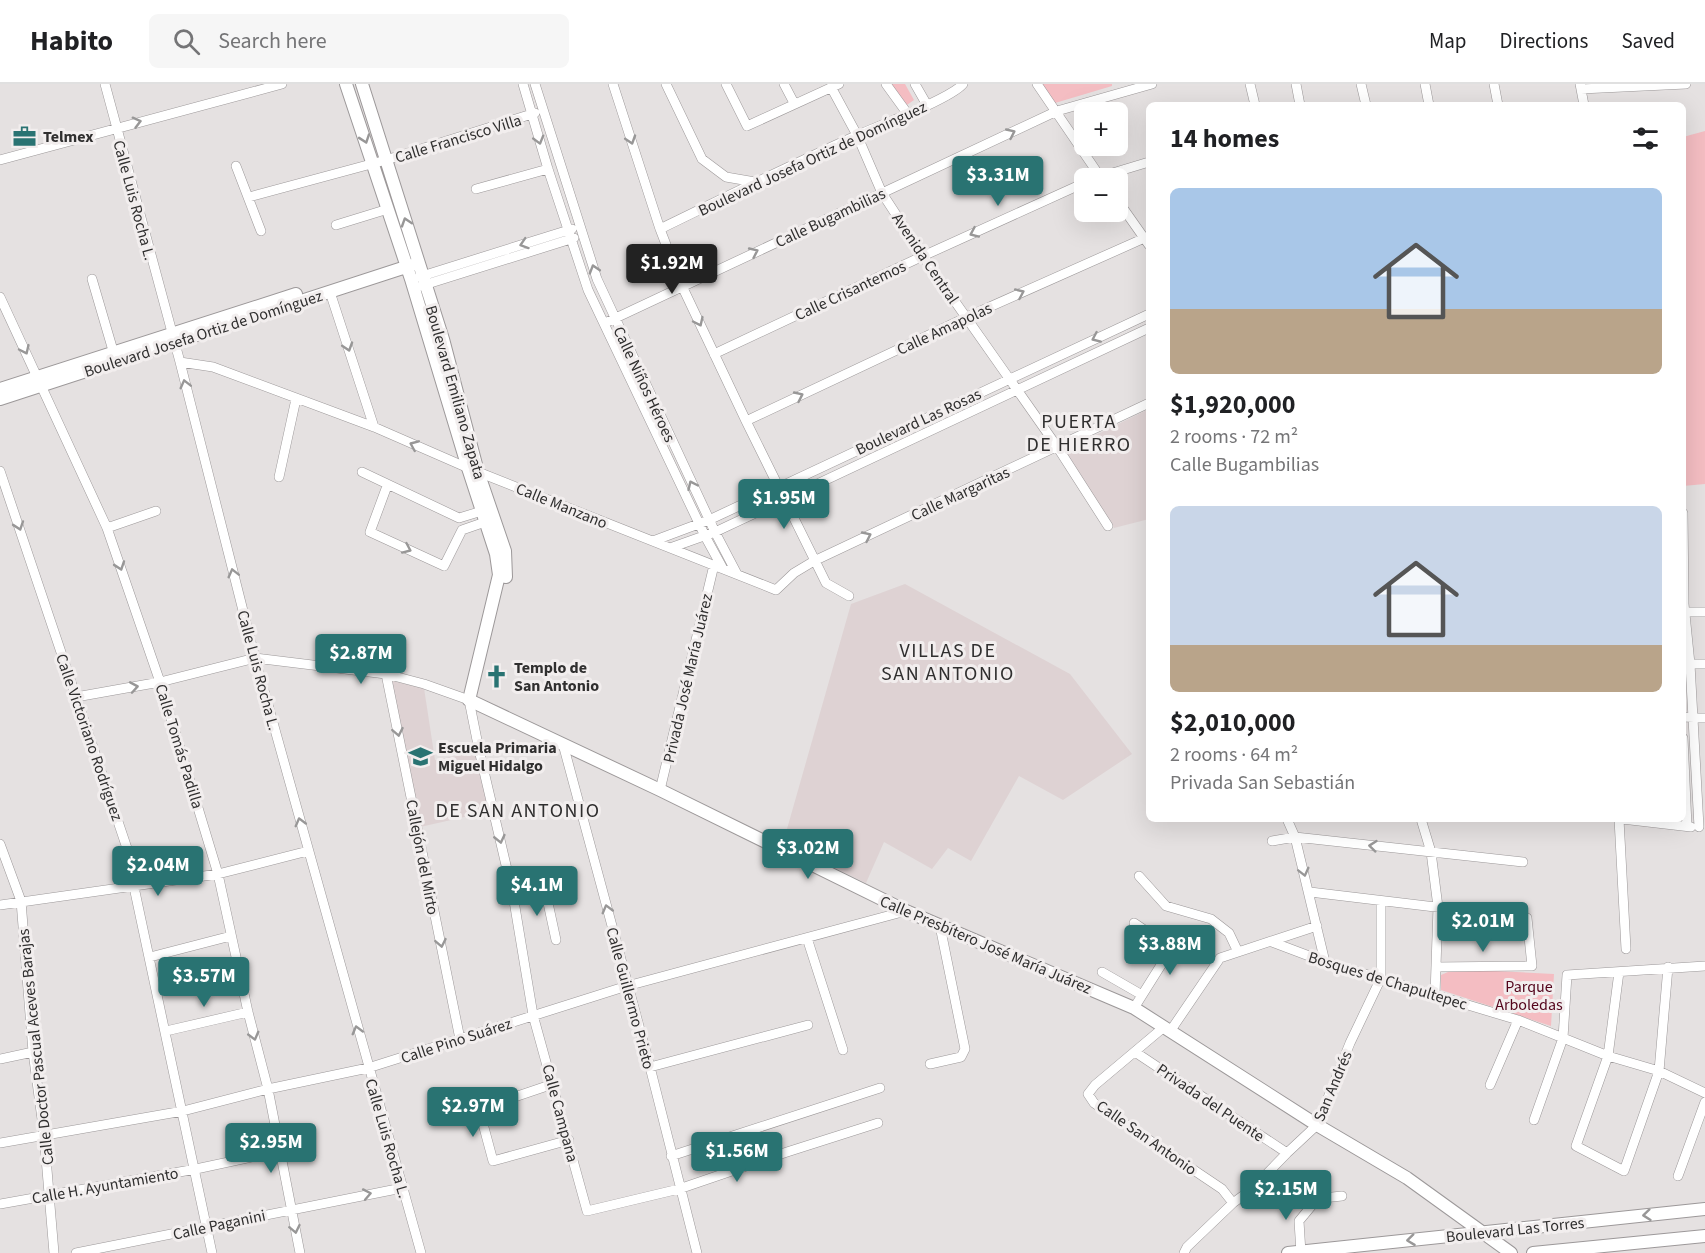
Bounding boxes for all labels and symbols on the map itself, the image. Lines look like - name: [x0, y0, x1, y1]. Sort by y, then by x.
- street label: Boulevard Josefa Ortiz de Domínguez: [695, 96, 930, 222]
- street label: Calle Francisco Villa: [392, 109, 524, 169]
- one-way arrow: [132, 117, 142, 130]
- office icon: Telmex: [12, 123, 38, 149]
- place label: Telmex: [43, 126, 94, 148]
- one-way arrow: [1005, 128, 1016, 140]
- one-way arrow: [357, 133, 370, 144]
- one-way arrow: [532, 134, 544, 145]
- one-way arrow: [624, 134, 636, 145]
- street label: Calle Luis Rocha L.: [107, 138, 161, 263]
- pin: $3.31M: [949, 156, 1047, 207]
- street label: Calle Bugambilias: [772, 183, 889, 253]
- street label: Avenida Central: [887, 209, 964, 308]
- one-way arrow: [400, 217, 413, 228]
- one-way arrow: [969, 225, 980, 237]
- one-way arrow: [519, 237, 530, 249]
- pin: $1.92M: [623, 244, 721, 295]
- one-way arrow: [748, 247, 759, 259]
- street label: Calle Crisantemos: [791, 255, 910, 326]
- one-way arrow: [588, 264, 601, 275]
- street label: Boulevard Josefa Ortiz de Domínguez: [81, 285, 326, 383]
- one-way arrow: [1014, 288, 1025, 300]
- street label: Calle Amapolas: [893, 297, 996, 361]
- street label: Boulevard Emiliano Zapata: [420, 303, 490, 482]
- one-way arrow: [692, 316, 704, 327]
- street label: Calle Niños Héroes: [608, 323, 681, 446]
- one-way arrow: [1091, 331, 1102, 343]
- one-way arrow: [340, 341, 353, 352]
- one-way arrow: [17, 343, 29, 354]
- one-way arrow: [180, 379, 193, 389]
- street label: Boulevard Las Rosas: [852, 383, 985, 461]
- one-way arrow: [792, 391, 803, 403]
- district label: PUERTA DE HIERRO: [1026, 408, 1132, 459]
- one-way arrow: [409, 440, 420, 452]
- street label: Calle Margaritas: [907, 461, 1014, 526]
- street label: Calle Manzano: [513, 478, 611, 534]
- pin: $1.95M: [735, 479, 833, 530]
- one-way arrow: [688, 480, 700, 491]
- one-way arrow: [12, 520, 25, 531]
- one-way arrow: [861, 531, 872, 543]
- one-way arrow: [401, 542, 412, 554]
- one-way arrow: [113, 561, 126, 571]
- one-way arrow: [227, 568, 240, 578]
- street label: Privada José María Juárez: [658, 591, 718, 765]
- street label: Calle Luis Rocha L.: [231, 608, 285, 733]
- pin: $2.87M: [312, 634, 410, 685]
- district label: VILLAS DE SAN ANTONIO: [881, 637, 1015, 688]
- street label: Calle Victoriano Rodríguez: [50, 651, 128, 824]
- place label: Templo de San Antonio: [514, 657, 599, 697]
- church icon: Templo de San Antonio: [483, 663, 509, 689]
- one-way arrow: [129, 681, 138, 693]
- street label: Calle Tomás Padilla: [150, 681, 208, 811]
- one-way arrow: [391, 726, 404, 736]
- place label: Escuela Primaria Miguel Hidalgo: [438, 737, 557, 777]
- school or university icon: Escuela Primaria Miguel Hidalgo: [407, 743, 433, 769]
- district label: DE SAN ANTONIO: [435, 797, 601, 825]
- street label: Callejón del Mirto: [400, 798, 444, 917]
- one-way arrow: [295, 817, 307, 828]
- pin: $3.02M: [759, 829, 857, 880]
- one-way arrow: [492, 834, 505, 844]
- one-way arrow: [1369, 840, 1378, 853]
- pin: $2.04M: [109, 846, 207, 897]
- pin: $4.1M: [495, 866, 579, 917]
- one-way arrow: [1297, 866, 1310, 876]
- street label: Calle Presbítero José María Juárez: [876, 890, 1095, 1000]
- pin: $2.01M: [1434, 902, 1532, 953]
- one-way arrow: [601, 905, 614, 915]
- street label: Calle Guillermo Prieto: [601, 925, 660, 1072]
- pin: $3.88M: [1121, 925, 1219, 976]
- street label: Calle Doctor Pascual Aceves Barajas: [13, 927, 59, 1166]
- one-way arrow: [434, 938, 447, 948]
- street label: Bosques de Chapultepec: [1306, 946, 1470, 1016]
- pin: $3.57M: [155, 957, 253, 1008]
- park label: Parque Arboledas: [1495, 976, 1563, 1016]
- street label: Calle Pino Suárez: [398, 1013, 515, 1069]
- one-way arrow: [352, 1025, 365, 1035]
- one-way arrow: [247, 1031, 260, 1041]
- street label: San Andrés: [1308, 1047, 1358, 1125]
- street label: Privada del Puente: [1152, 1059, 1269, 1147]
- street label: Calle Campana: [536, 1062, 584, 1165]
- street label: Calle Luis Rocha L.: [359, 1076, 415, 1201]
- pin: $2.97M: [424, 1087, 522, 1138]
- street label: Calle San Antonio: [1092, 1095, 1201, 1181]
- pin: $2.95M: [222, 1123, 320, 1174]
- pin: $1.56M: [688, 1132, 786, 1183]
- street label: Calle H. Ayuntamiento: [30, 1162, 180, 1210]
- pin: $2.15M: [1237, 1170, 1335, 1221]
- one-way arrow: [362, 1188, 372, 1201]
- street label: Calle Paganini: [171, 1204, 268, 1246]
- one-way arrow: [1642, 1208, 1651, 1221]
- street label: Boulevard Las Torres: [1445, 1212, 1586, 1248]
- one-way arrow: [288, 1223, 301, 1233]
- one-way arrow: [1407, 1234, 1416, 1246]

